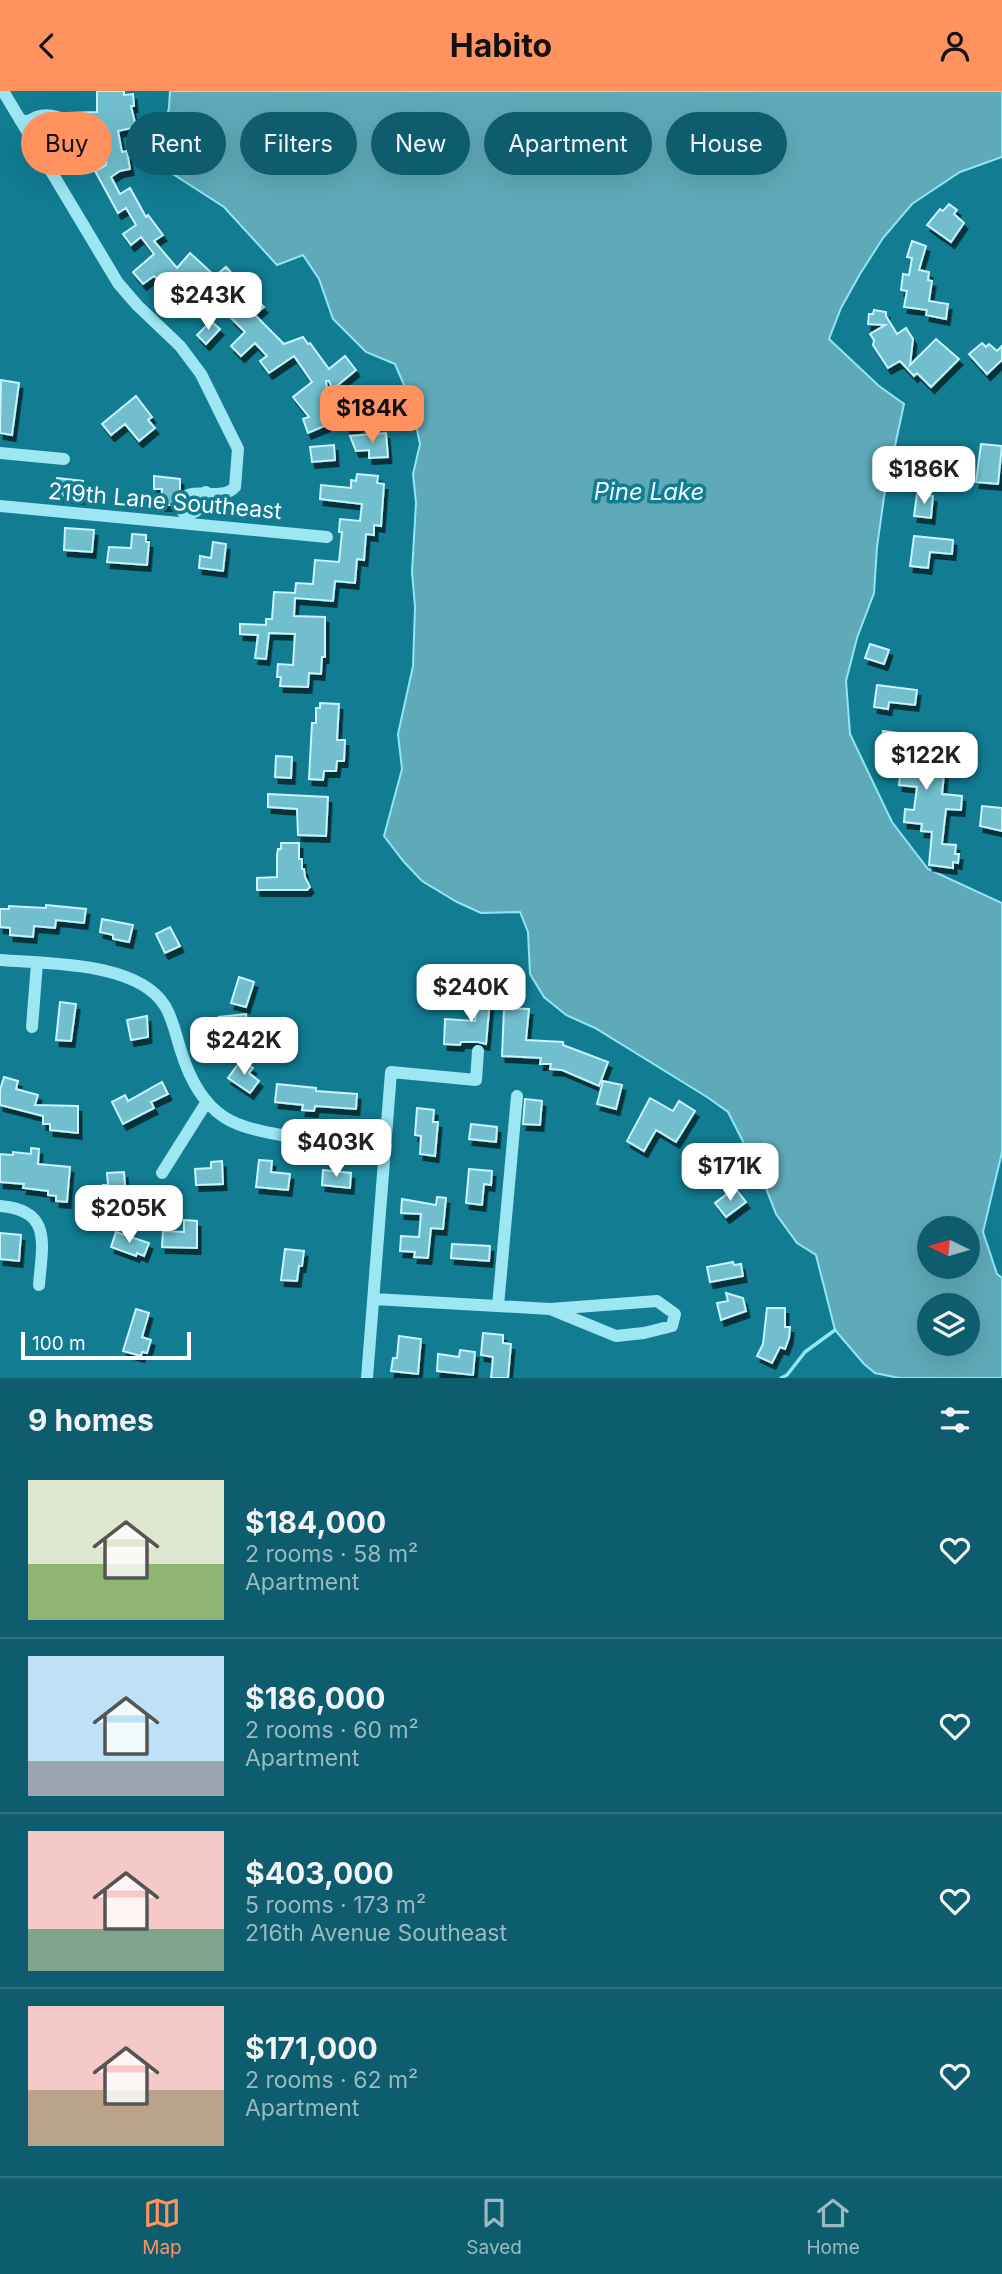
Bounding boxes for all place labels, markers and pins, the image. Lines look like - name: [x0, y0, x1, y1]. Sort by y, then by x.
- pin: $243K: [159, 273, 257, 332]
- pin: $184K: [323, 385, 421, 445]
- pin: $186K: [875, 447, 973, 506]
- pin: $122K: [877, 733, 975, 792]
- pin: $240K: [422, 965, 520, 1024]
- pin: $242K: [195, 1017, 293, 1077]
- pin: $403K: [287, 1119, 385, 1179]
- pin: $171K: [681, 1143, 779, 1203]
- pin: $205K: [80, 1185, 178, 1245]

